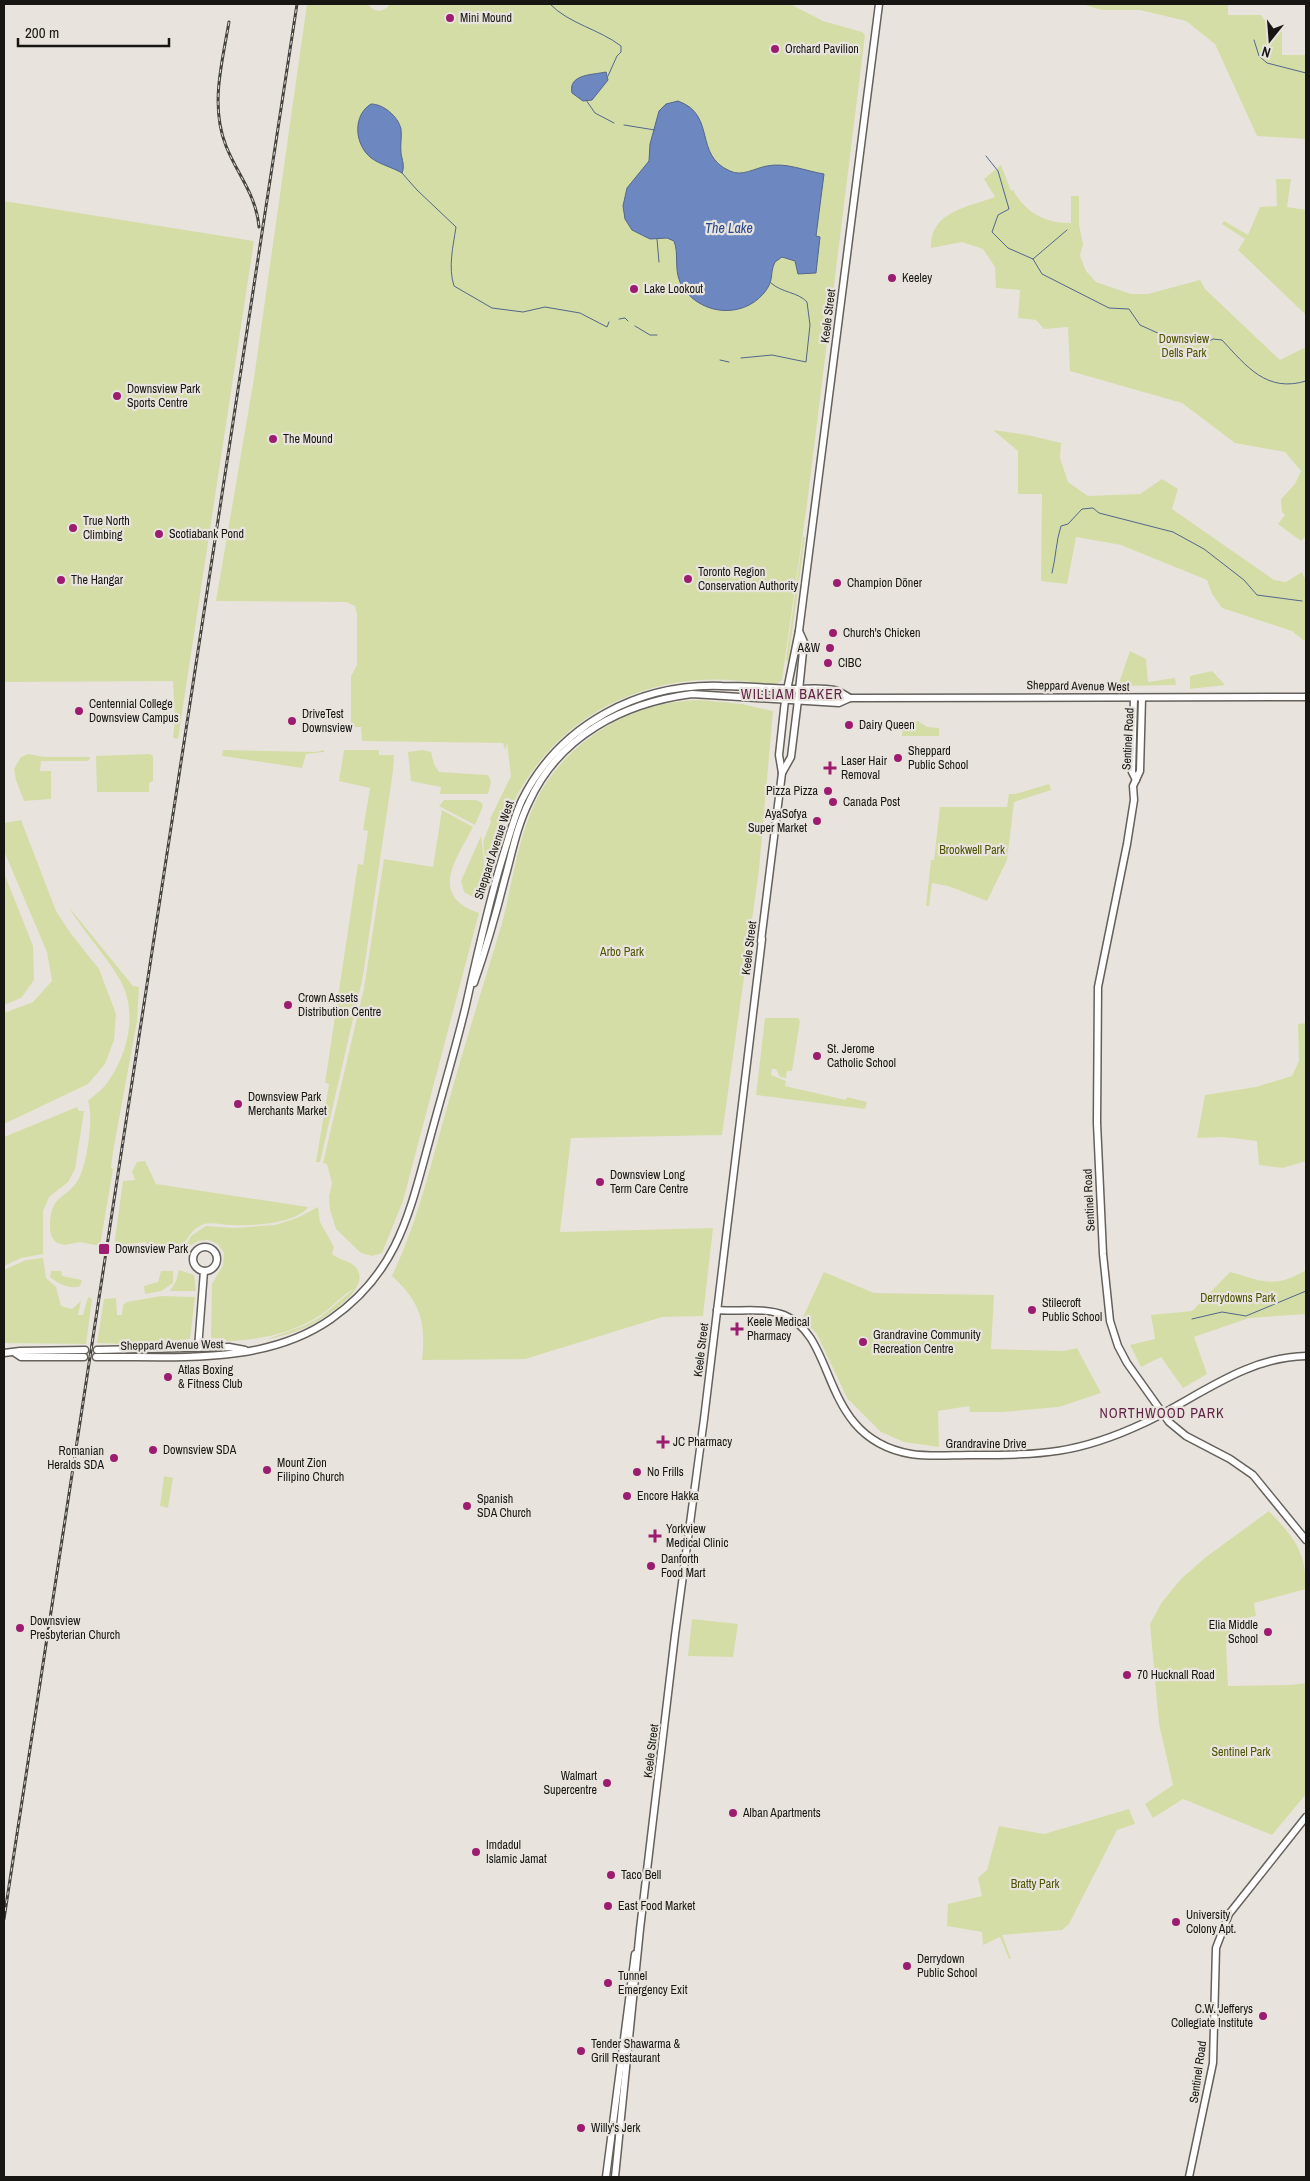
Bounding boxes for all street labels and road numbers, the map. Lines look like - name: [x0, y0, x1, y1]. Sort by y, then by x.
- street label: Keele Street: [817, 288, 839, 344]
- street label: Sheppard Avenue West: [1026, 677, 1130, 695]
- street label: Sentinel Road: [1118, 707, 1138, 771]
- street label: Sheppard Avenue West: [470, 798, 518, 901]
- street label: Keele Street: [738, 920, 760, 976]
- street label: Sentinel Road: [1079, 1168, 1099, 1232]
- street label: Keele Street: [690, 1322, 712, 1378]
- street label: Sheppard Avenue West: [120, 1336, 224, 1354]
- street label: Grandravine Drive: [946, 1436, 1026, 1452]
- street label: Keele Street: [640, 1723, 662, 1779]
- street label: Sentinel Road: [1186, 2040, 1210, 2104]

